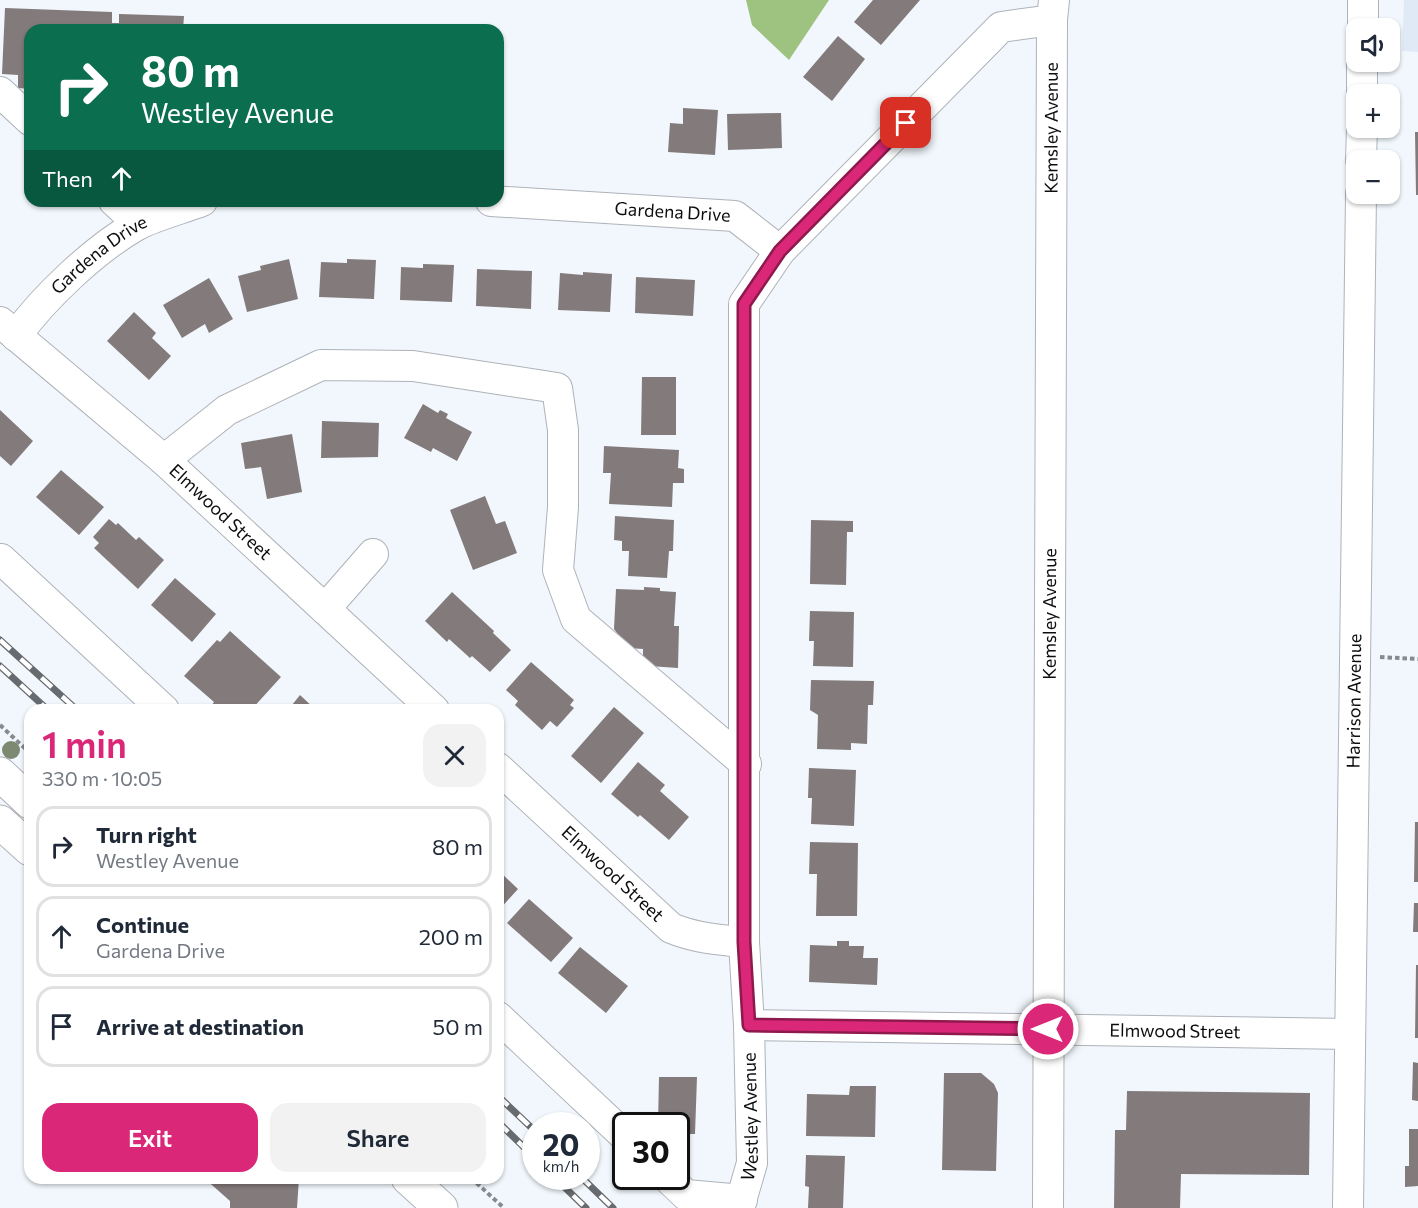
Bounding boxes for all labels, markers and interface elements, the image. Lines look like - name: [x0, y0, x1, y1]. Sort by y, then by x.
- map controls: [1346, 18, 1400, 204]
- button: sound: [1346, 18, 1400, 72]
- text: 80 m: [141, 44, 240, 96]
- icon: right: [42, 48, 120, 126]
- street label: Kemsley Avenue: [1039, 62, 1062, 194]
- button: +: [1346, 84, 1400, 138]
- text: Westley Avenue: [141, 96, 334, 129]
- pin: [880, 97, 931, 148]
- icon: arrive: [889, 106, 922, 139]
- button: −: [1346, 150, 1400, 204]
- icon: ahead: [105, 162, 138, 195]
- text: Then: [42, 165, 93, 192]
- street label: Gardena Drive: [614, 197, 731, 226]
- street label: Gardena Drive: [46, 210, 150, 298]
- street label: Elmwood Street: [165, 459, 277, 564]
- street label: Kemsley Avenue: [1038, 548, 1060, 680]
- street label: Harrison Avenue: [1342, 634, 1365, 769]
- text: 1 min: [42, 721, 127, 765]
- button: close: [423, 724, 486, 787]
- text: 330 m · 10:05: [42, 766, 162, 790]
- text: Turn right: [96, 821, 197, 848]
- street label: Elmwood Street: [558, 821, 669, 926]
- icon: right: [45, 830, 78, 863]
- text: 80 m: [432, 833, 483, 860]
- text: Westley Avenue: [96, 848, 239, 872]
- text: Continue: [96, 911, 189, 938]
- icon: ahead: [45, 920, 78, 953]
- text: 200 m: [419, 923, 483, 950]
- text: Gardena Drive: [96, 938, 225, 962]
- position arrow: [1016, 997, 1080, 1061]
- icon: arrive: [45, 1010, 78, 1043]
- text: Arrive at destination: [96, 1013, 304, 1040]
- text: 50 m: [433, 1013, 483, 1040]
- street label: Elmwood Street: [1109, 1018, 1241, 1042]
- street label: Westley Avenue: [735, 1052, 762, 1183]
- button: Exit: [42, 1103, 258, 1172]
- button: Share: [270, 1103, 486, 1172]
- speed limit sign: 30: [612, 1112, 690, 1190]
- text: 20: [543, 1125, 579, 1162]
- text: km/h: [543, 1157, 579, 1175]

